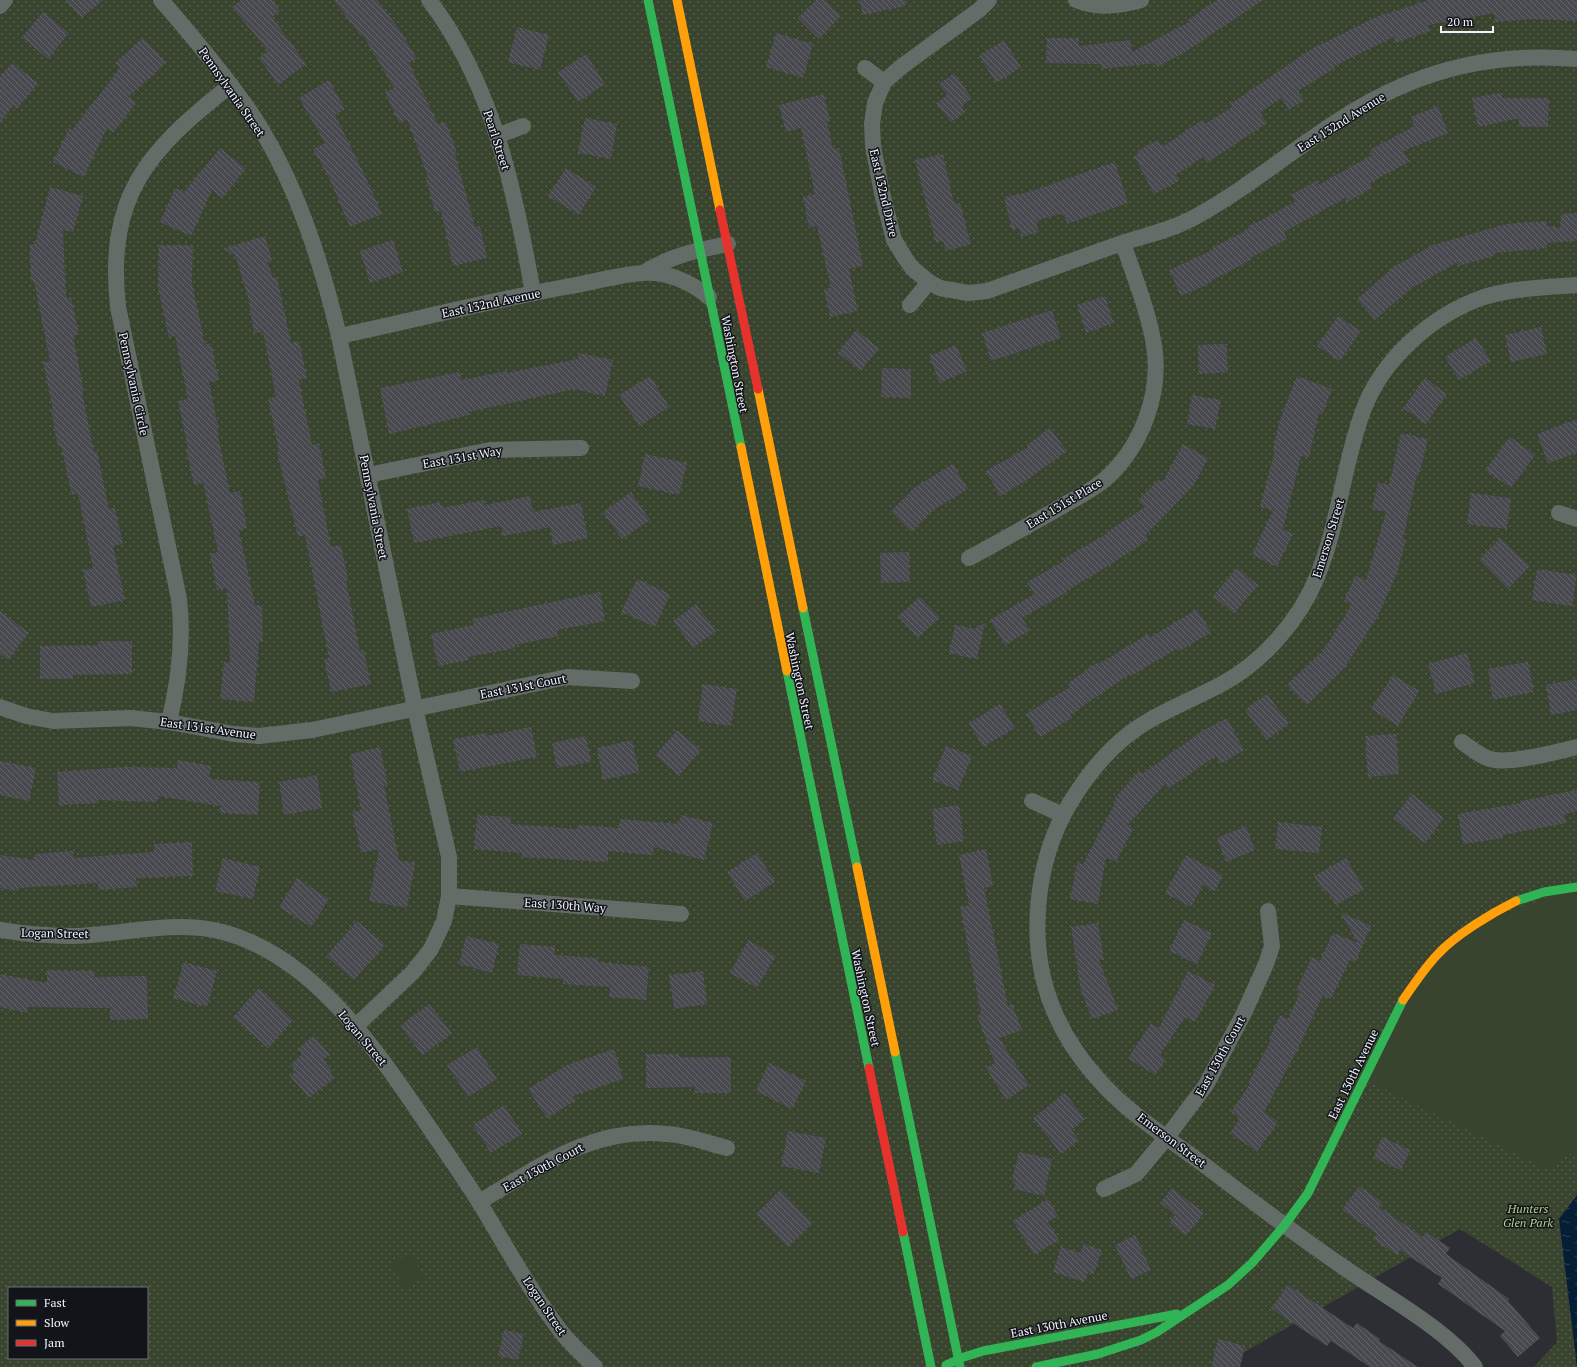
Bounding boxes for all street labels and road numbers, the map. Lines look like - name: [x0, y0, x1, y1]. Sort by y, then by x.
- street label: Pennsylvania Street: [196, 44, 269, 140]
- street label: East 132nd Avenue: [1294, 89, 1388, 155]
- street label: Pearl Street: [480, 108, 514, 172]
- street label: East 132nd Drive: [867, 147, 901, 239]
- street label: East 132nd Avenue: [440, 285, 542, 321]
- street label: Washington Street: [718, 314, 752, 415]
- street label: Pennsylvania Circle: [116, 331, 152, 437]
- street label: East 131st Way: [421, 443, 504, 471]
- street label: Pennsylvania Street: [357, 454, 392, 561]
- street label: East 131st Place: [1023, 475, 1105, 531]
- street label: Emerson Street: [1309, 496, 1347, 579]
- street label: Washington Street: [782, 631, 818, 731]
- street label: East 131st Court: [479, 670, 568, 702]
- street label: East 131st Avenue: [159, 714, 257, 742]
- street label: East 130th Way: [524, 895, 607, 915]
- street label: Logan Street: [21, 925, 89, 941]
- street label: Washington Street: [848, 948, 884, 1048]
- street label: Logan Street: [336, 1007, 391, 1069]
- street label: East 130th Court: [1192, 1013, 1248, 1099]
- street label: East 130th Avenue: [1325, 1027, 1381, 1121]
- street label: Emerson Street: [1135, 1109, 1210, 1171]
- street label: East 130th Court: [500, 1139, 586, 1195]
- street label: Logan Street: [520, 1274, 570, 1339]
- street label: East 130th Avenue: [1009, 1307, 1109, 1341]

